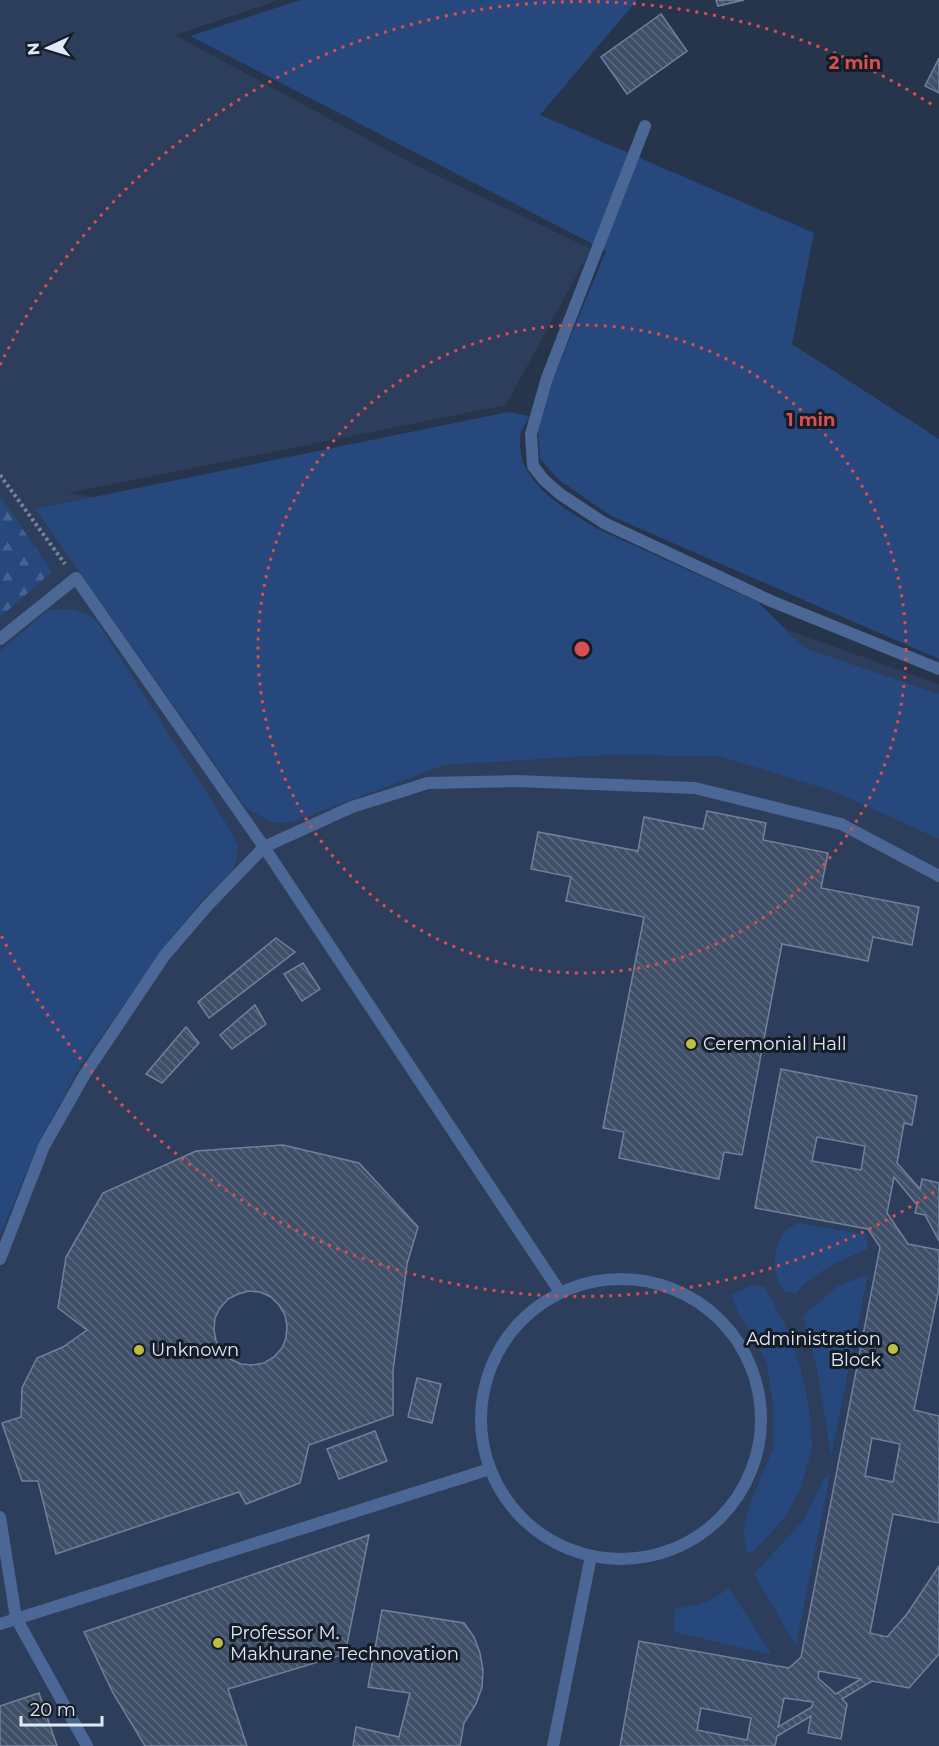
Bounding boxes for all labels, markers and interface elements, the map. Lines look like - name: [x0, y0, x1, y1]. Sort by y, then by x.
- north arrow: [18, 18, 78, 78]
- text: N: [24, 42, 43, 56]
- text: 2 min: [829, 52, 881, 74]
- text: 1 min: [787, 409, 835, 431]
- centre of rings: [572, 639, 592, 659]
- place label: Ceremonial Hall: [703, 1033, 847, 1055]
- marker: Ceremonial Hall: [684, 1037, 698, 1051]
- place label: Administration Block: [746, 1328, 881, 1371]
- place label: Unknown: [151, 1339, 239, 1361]
- marker: Administration Block: [886, 1342, 900, 1356]
- marker: Unknown: [132, 1343, 146, 1357]
- place label: Professor M. Makhurane Technovation: [230, 1622, 459, 1665]
- marker: Professor M. Makhurane Technovation: [211, 1636, 225, 1650]
- scale bar: [21, 1689, 102, 1727]
- text: 20 m: [30, 1699, 76, 1721]

